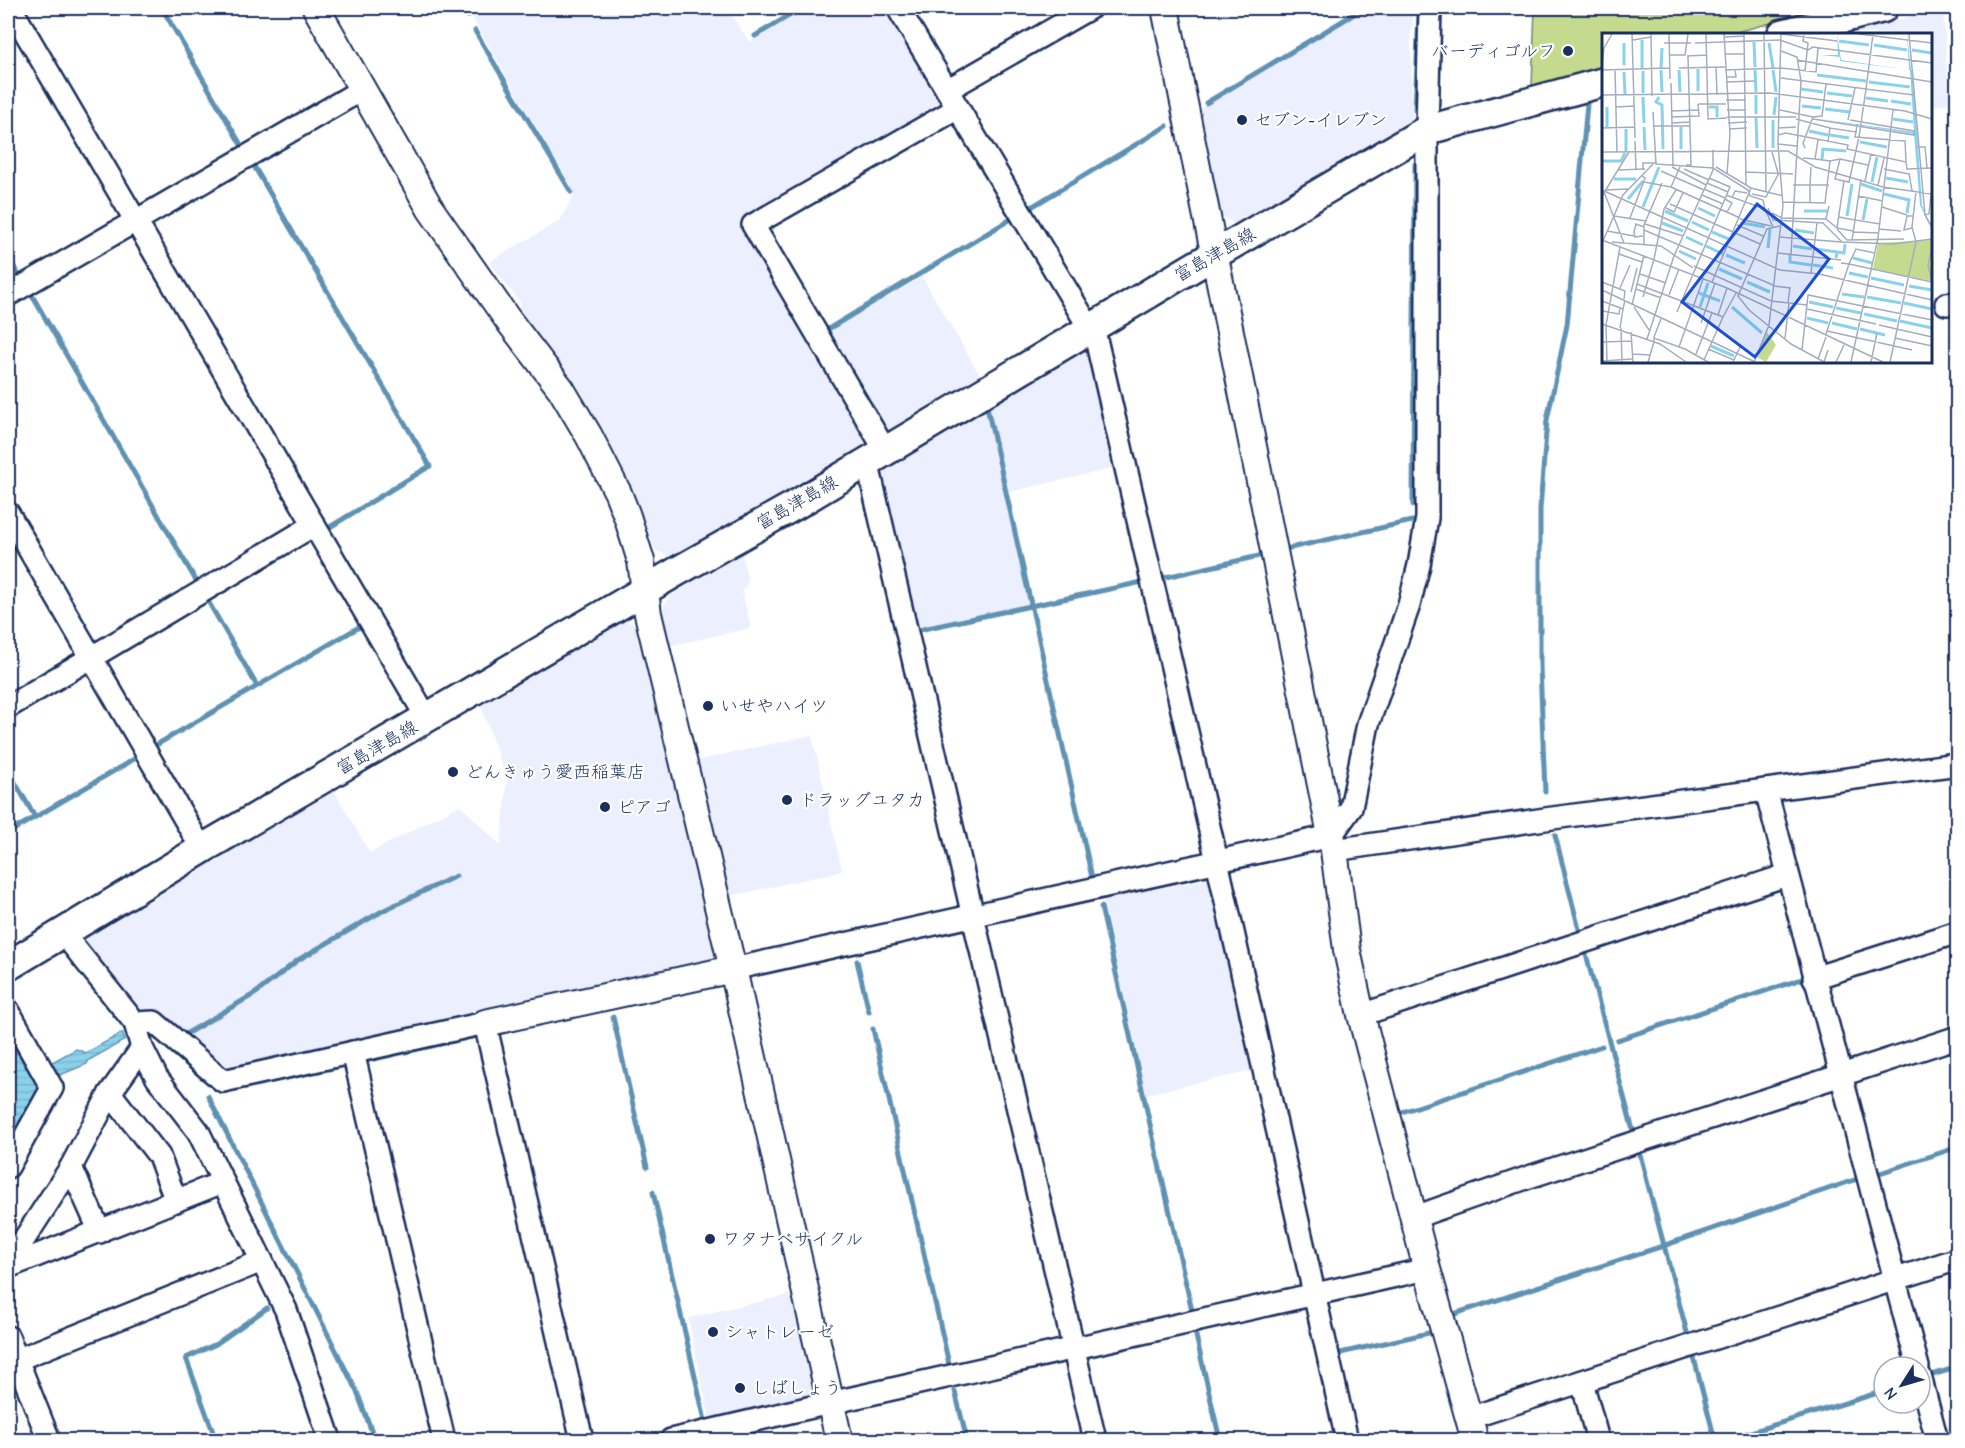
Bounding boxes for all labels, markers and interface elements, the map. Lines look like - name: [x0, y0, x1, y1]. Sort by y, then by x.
- inset map: [1602, 33, 1932, 363]
- place label: バーディゴルフ: [1431, 41, 1556, 62]
- marker: バーディゴルフ: [1561, 44, 1575, 58]
- place label: セブン-イレブン: [1254, 110, 1387, 131]
- marker: セブン-イレブン: [1235, 113, 1249, 127]
- street label: 富島津島線: [1171, 223, 1259, 287]
- street label: 富島津島線: [753, 471, 841, 535]
- place label: いせやハイツ: [720, 696, 828, 717]
- marker: いせやハイツ: [701, 699, 715, 713]
- street label: 富島津島線: [333, 716, 421, 780]
- place label: どんきゅう愛西稲葉店: [465, 762, 645, 783]
- marker: どんきゅう愛西稲葉店: [446, 765, 460, 779]
- place label: ドラッグユタカ: [799, 790, 925, 811]
- marker: ドラッグユタカ: [780, 793, 794, 807]
- place label: ピアゴ: [617, 797, 671, 818]
- marker: ピアゴ: [598, 800, 612, 814]
- place label: ワタナベサイクル: [722, 1229, 863, 1250]
- marker: ワタナベサイクル: [703, 1232, 717, 1246]
- place label: シャトレーゼ: [725, 1322, 834, 1343]
- marker: シャトレーゼ: [706, 1325, 720, 1339]
- north arrow: [1872, 1355, 1932, 1415]
- place label: しばしょう: [752, 1378, 842, 1399]
- marker: しばしょう: [733, 1381, 747, 1395]
- text: N: [1880, 1384, 1901, 1403]

